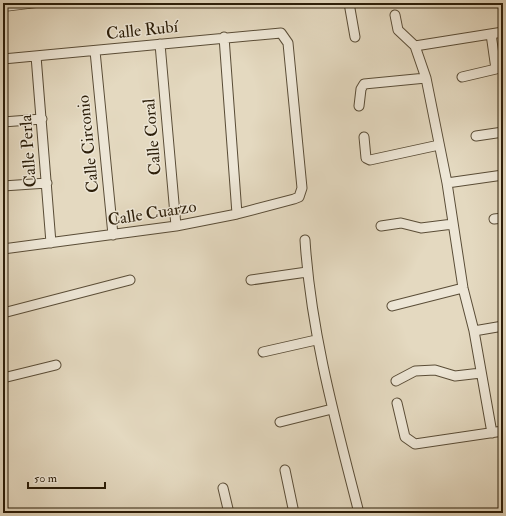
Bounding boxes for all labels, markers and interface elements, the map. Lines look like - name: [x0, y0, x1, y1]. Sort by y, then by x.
- street label: Calle Rubí: [105, 16, 180, 44]
- street label: Calle Circonio: [72, 94, 104, 194]
- street label: Calle Coral: [138, 97, 166, 176]
- street label: Calle Perla: [15, 113, 41, 188]
- street label: Calle Cuarzo: [106, 196, 198, 230]
- scale bar: [28, 464, 105, 490]
- text: 50 m: [34, 471, 58, 486]

